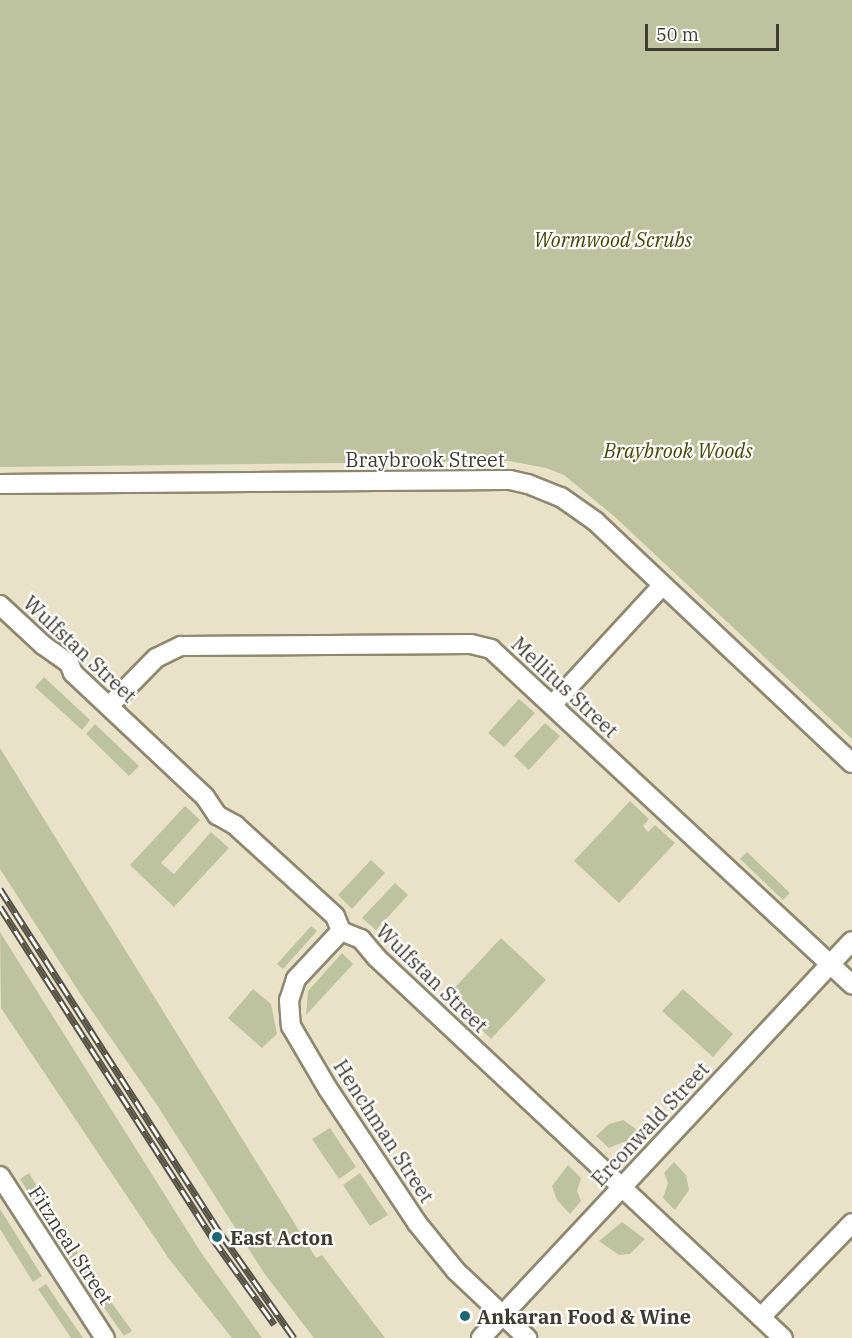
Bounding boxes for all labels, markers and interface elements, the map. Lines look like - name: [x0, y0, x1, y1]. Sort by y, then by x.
- scale bar: [648, 12, 782, 50]
- text: 50 m: [656, 23, 699, 46]
- park label: Wormwood Scrubs: [534, 227, 692, 251]
- park label: Braybrook Woods: [603, 438, 753, 462]
- street label: Braybrook Street: [345, 447, 505, 471]
- street label: Wulfstan Street: [19, 591, 141, 707]
- street label: Mellitus Street: [507, 632, 623, 742]
- street label: Wulfstan Street: [371, 919, 493, 1037]
- street label: Henchman Street: [329, 1055, 439, 1207]
- street label: Erconwald Street: [586, 1057, 714, 1191]
- street label: Fitzneal Street: [24, 1181, 118, 1309]
- place label: East Acton: [230, 1225, 333, 1249]
- marker: East Acton: [208, 1228, 226, 1246]
- place label: Ankaran Food & Wine: [477, 1304, 691, 1328]
- marker: Ankaran Food & Wine: [458, 1309, 472, 1323]

